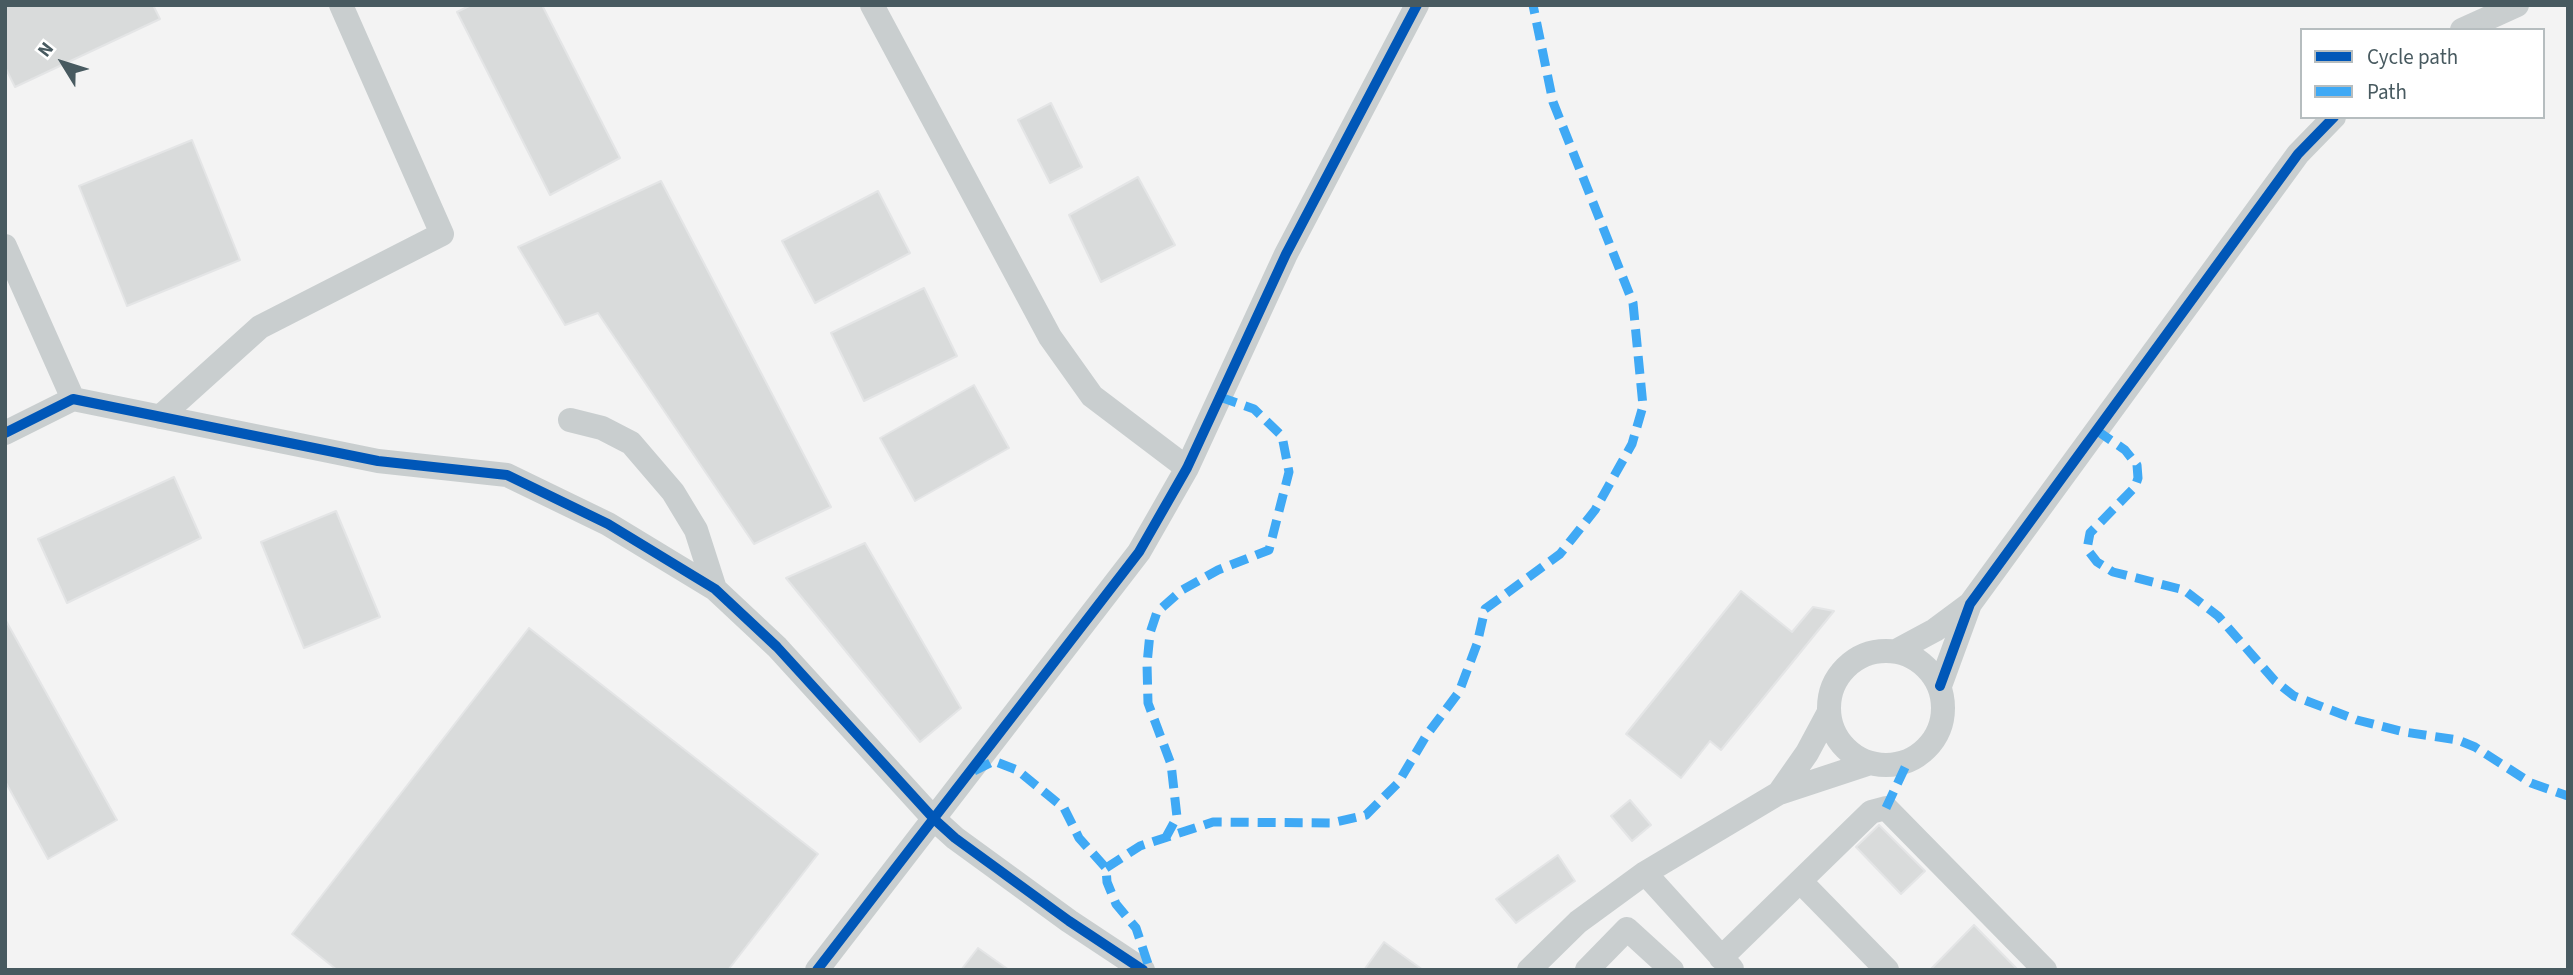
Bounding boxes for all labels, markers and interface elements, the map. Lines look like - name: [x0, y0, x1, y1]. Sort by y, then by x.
- north arrow: [28, 28, 98, 98]
- legend: [2300, 28, 2545, 119]
- text: N: [32, 36, 61, 63]
- text: Cycle path: [2367, 42, 2458, 72]
- text: Path: [2367, 77, 2407, 107]

